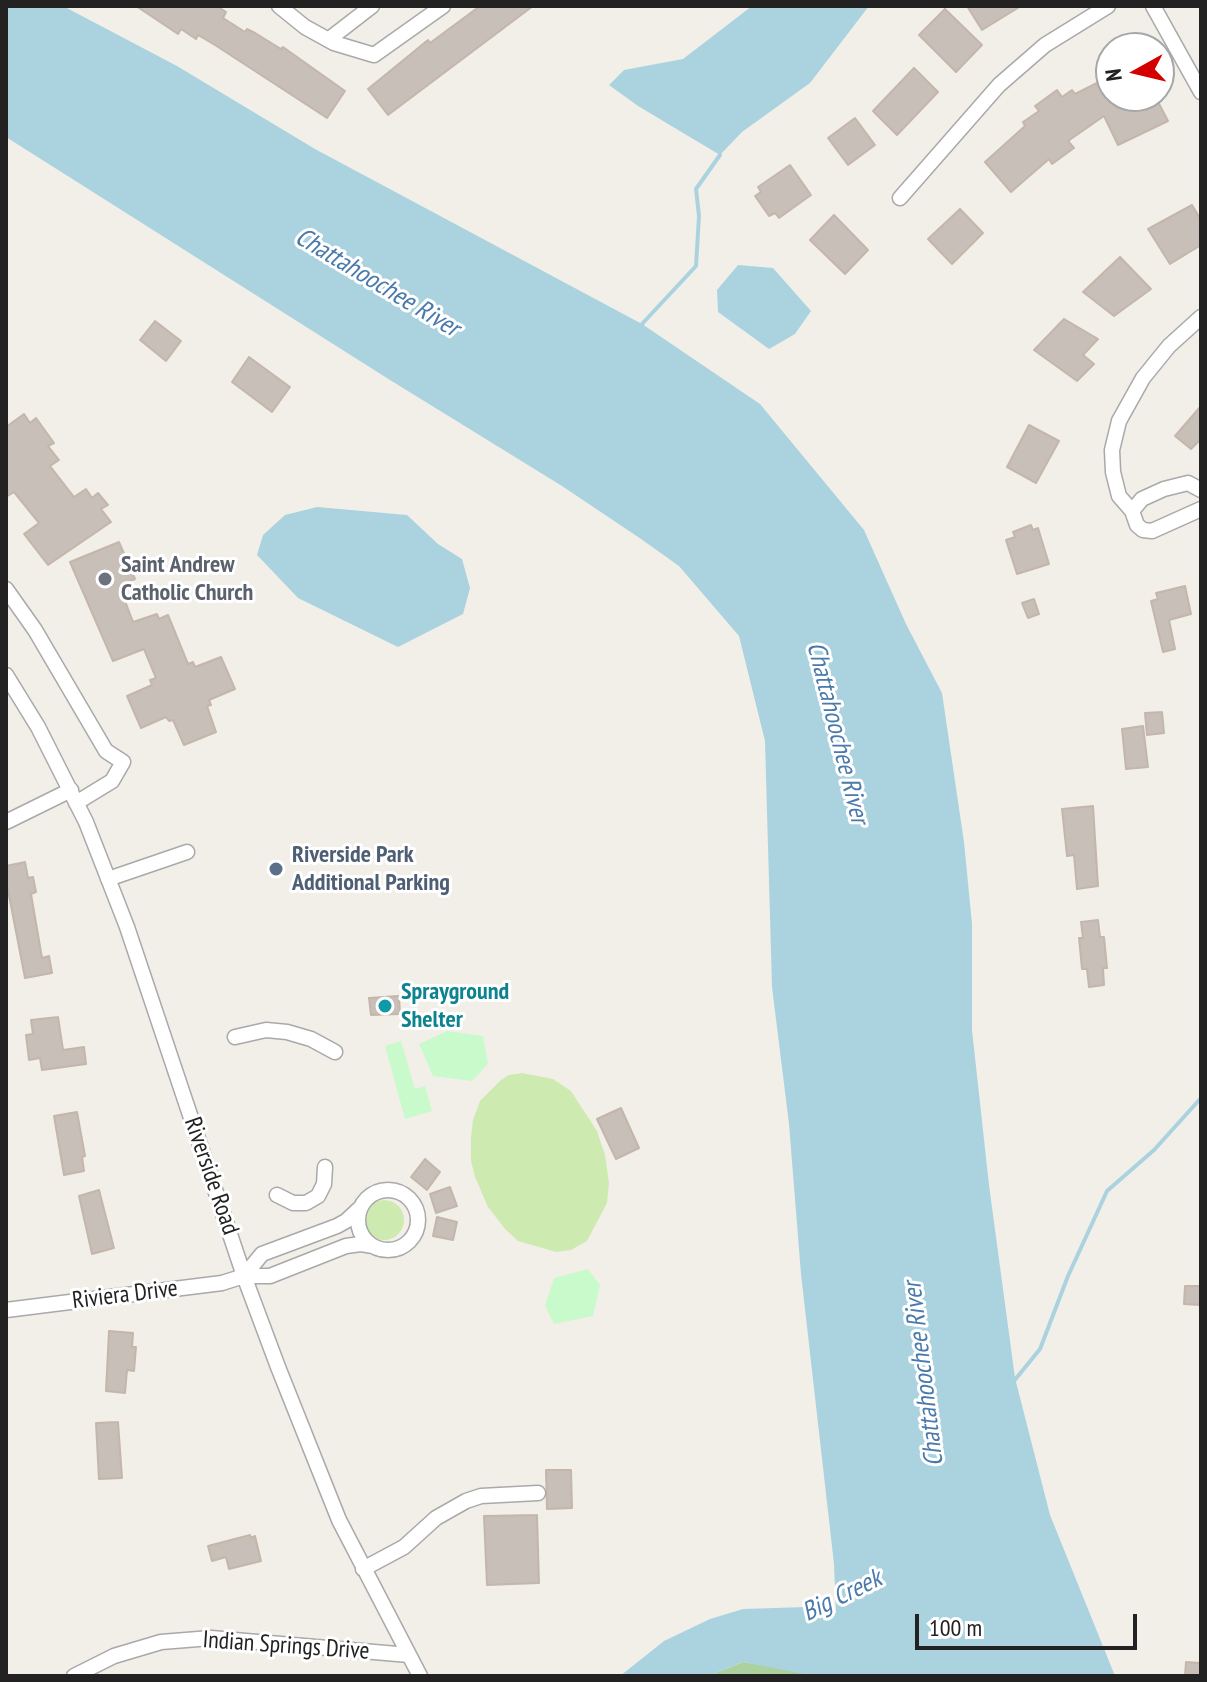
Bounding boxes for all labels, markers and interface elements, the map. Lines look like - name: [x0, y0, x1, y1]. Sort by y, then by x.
- north arrow: [1095, 32, 1175, 112]
- text: N: [1099, 67, 1128, 83]
- water label: Chattahoochee River: [289, 222, 465, 344]
- place label: Saint Andrew Catholic Church: [121, 551, 253, 607]
- marker: Saint Andrew Catholic Church: [96, 570, 114, 588]
- water label: Chattahoochee River: [799, 639, 875, 827]
- place label: Riverside Park Additional Parking: [292, 841, 450, 897]
- marker: Riverside Park Additional Parking: [267, 860, 285, 878]
- place label: Sprayground Shelter: [401, 978, 509, 1034]
- marker: Sprayground Shelter: [376, 997, 394, 1015]
- street label: Riverside Road: [177, 1114, 245, 1238]
- street label: Riviera Drive: [71, 1274, 179, 1316]
- water label: Chattahoochee River: [897, 1280, 951, 1468]
- water label: Big Creek: [797, 1563, 887, 1629]
- scale bar: [919, 1598, 1141, 1648]
- text: 100 m: [929, 1612, 982, 1643]
- street label: Indian Springs Drive: [202, 1626, 370, 1666]

